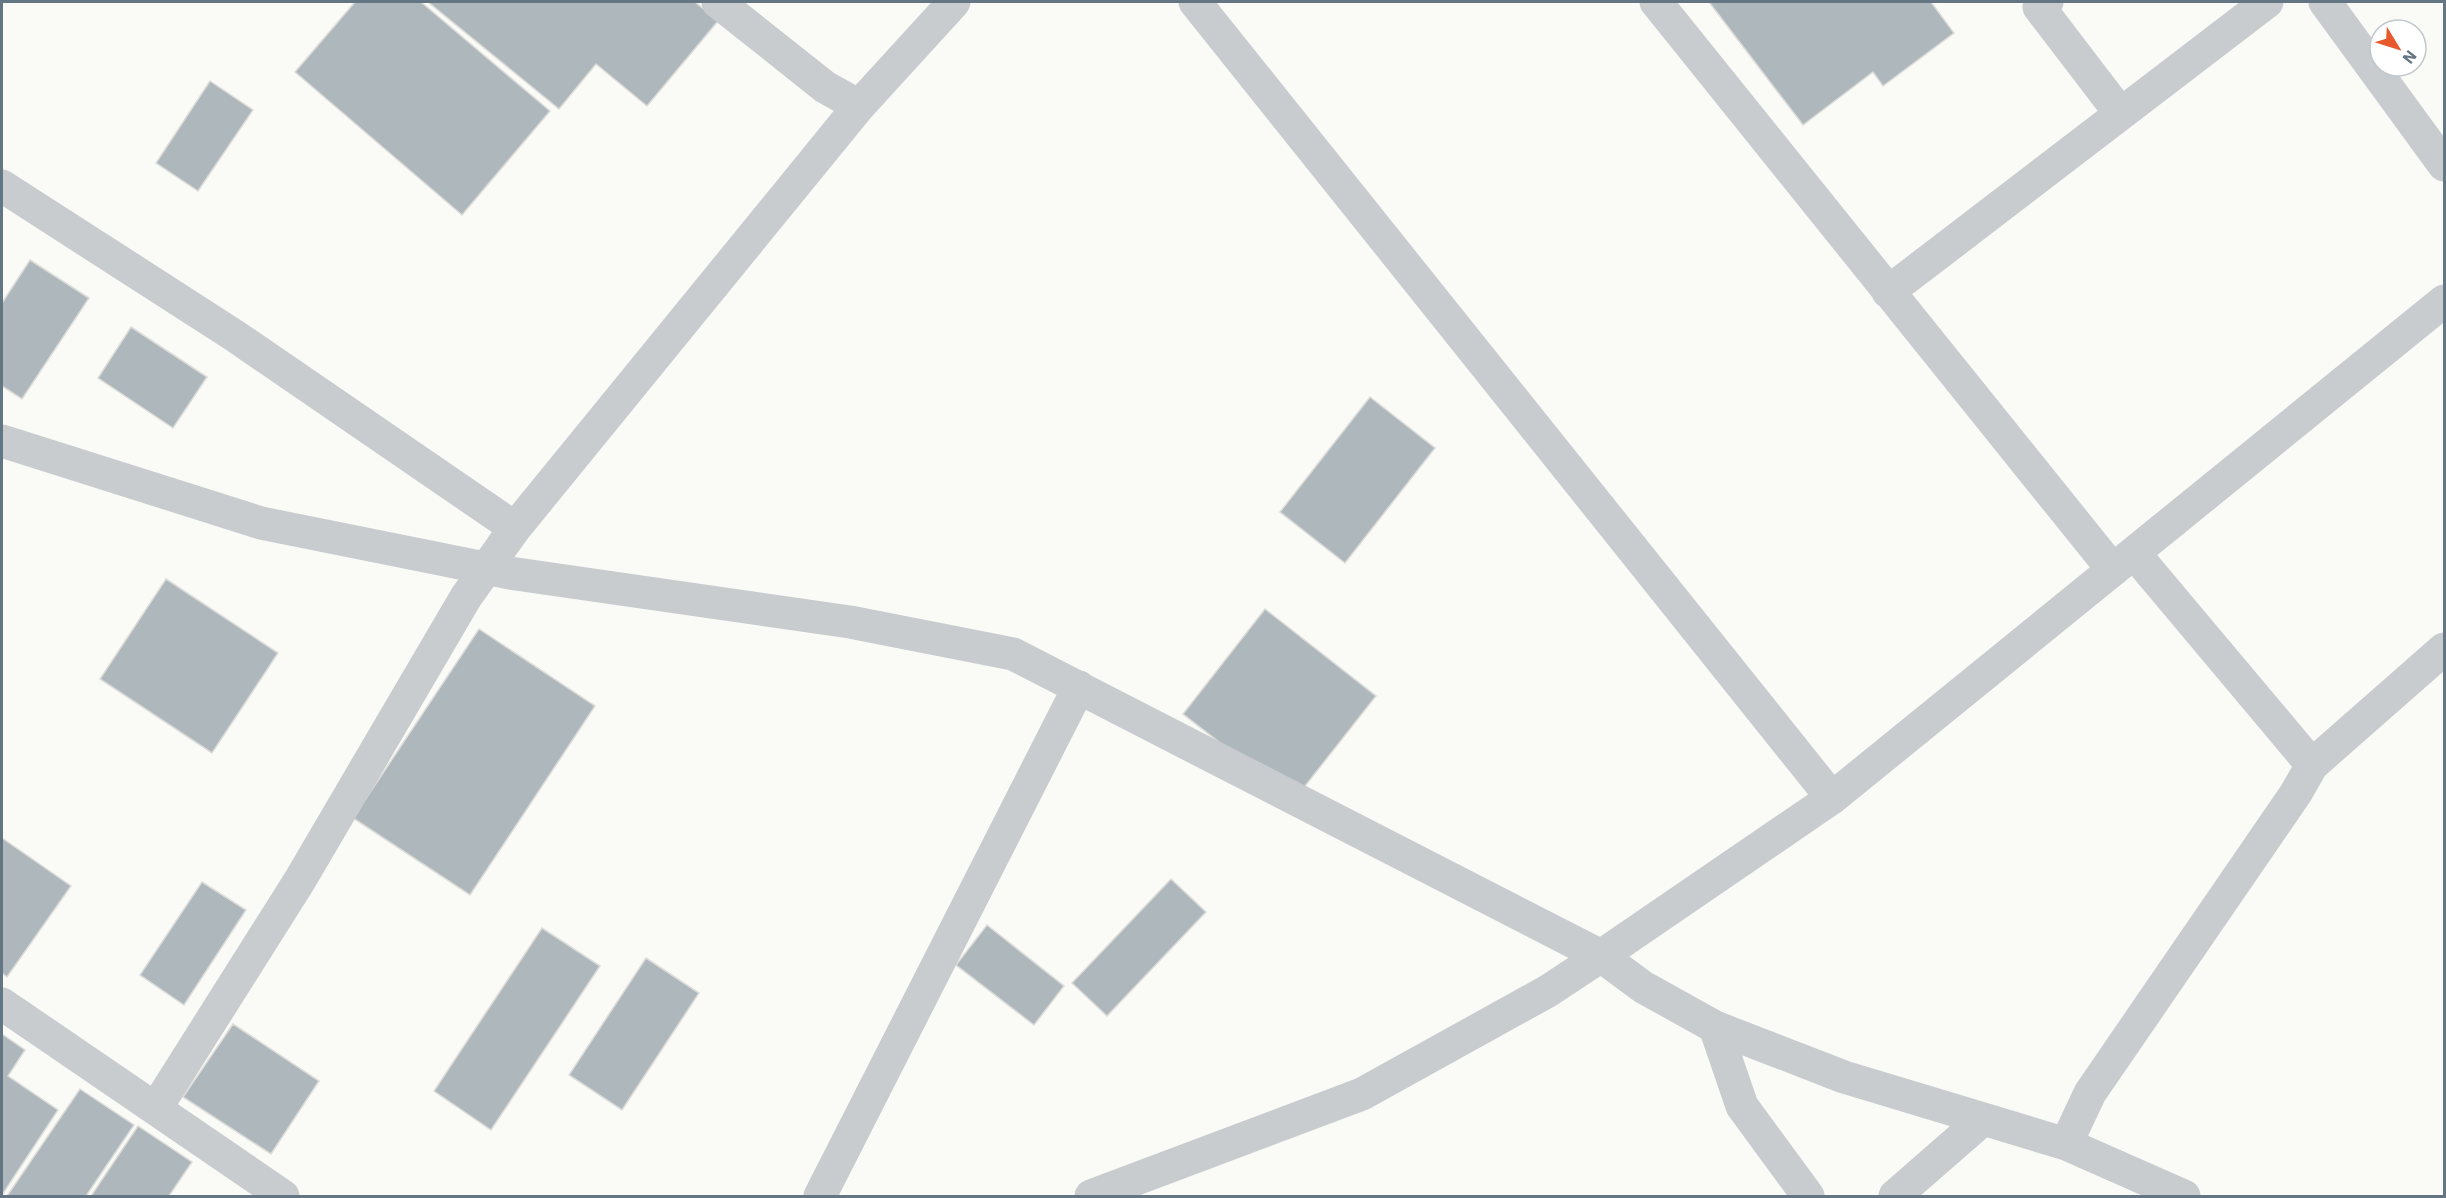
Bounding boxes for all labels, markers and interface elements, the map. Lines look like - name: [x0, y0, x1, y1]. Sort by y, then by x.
- north arrow: [2368, 18, 2428, 78]
- text: N: [2398, 47, 2421, 68]

